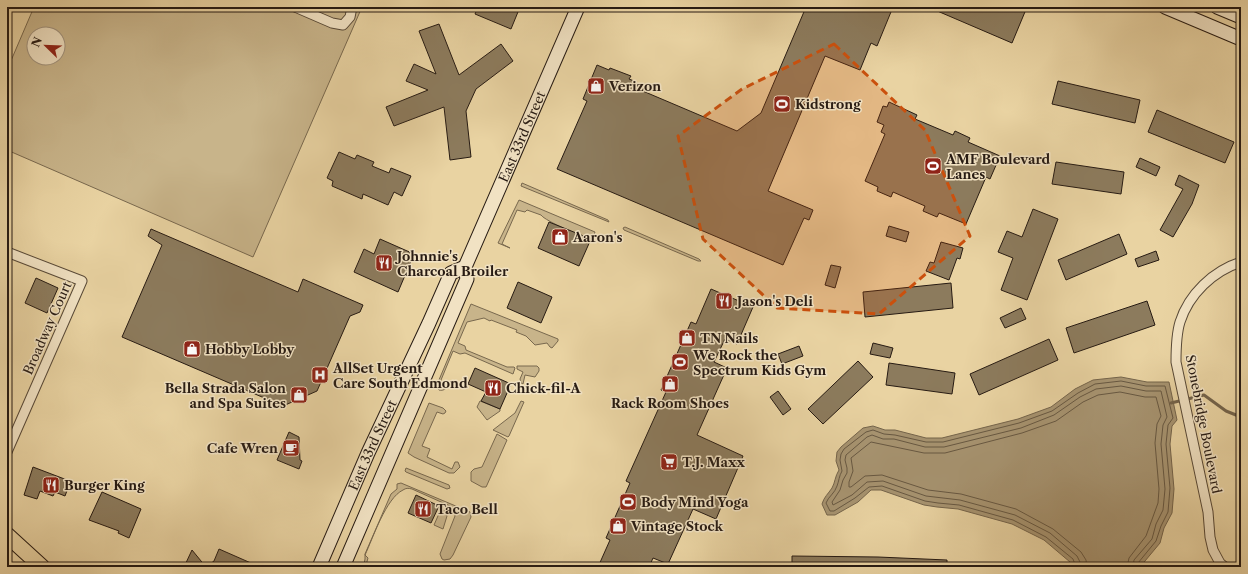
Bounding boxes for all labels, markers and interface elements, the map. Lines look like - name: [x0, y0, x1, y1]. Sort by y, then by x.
- north arrow: [26, 26, 66, 66]
- text: N: [28, 35, 45, 49]
- shop icon: Verizon: [586, 76, 606, 96]
- place label: Verizon: [608, 78, 661, 94]
- street label: East 33rd Street: [495, 88, 549, 184]
- sports icon: Kidstrong: [772, 94, 792, 114]
- place label: Kidstrong: [795, 96, 861, 112]
- place label: AMF Boulevard Lanes: [945, 151, 1051, 182]
- sports icon: AMF Boulevard Lanes: [923, 156, 943, 176]
- shop icon: Aaron's: [550, 227, 570, 247]
- place label: Aaron's: [572, 229, 623, 245]
- place label: Johnnie's Charcoal Broiler: [395, 248, 509, 279]
- restaurant icon: Johnnie's Charcoal Broiler: [374, 253, 394, 273]
- street label: Broadway Court: [19, 279, 75, 377]
- restaurant icon: Jason's Deli: [714, 291, 734, 311]
- place label: Jason's Deli: [735, 293, 813, 309]
- shop icon: TN Nails: [677, 328, 697, 348]
- place label: TN Nails: [700, 330, 758, 346]
- shop icon: Hobby Lobby: [182, 339, 202, 359]
- place label: Hobby Lobby: [205, 341, 295, 357]
- place label: We Rock the Spectrum Kids Gym: [692, 347, 826, 378]
- sports icon: We Rock the Spectrum Kids Gym: [670, 352, 690, 372]
- street label: Stonebridge Boulevard: [1183, 353, 1225, 495]
- place label: AllSet Urgent Care South Edmond: [332, 360, 468, 391]
- hospital icon: AllSet Urgent Care South Edmond: [310, 365, 330, 385]
- shop icon: Rack Room Shoes: [660, 374, 680, 394]
- restaurant icon: Chick-fil-A: [483, 378, 503, 398]
- place label: Bella Strada Salon and Spa Suites: [165, 380, 286, 411]
- place label: Chick-fil-A: [506, 380, 582, 396]
- shop icon: Bella Strada Salon and Spa Suites: [289, 385, 309, 405]
- place label: Rack Room Shoes: [611, 395, 729, 411]
- street label: East 33rd Street: [345, 397, 400, 493]
- cafe icon: Cafe Wren: [281, 438, 301, 458]
- place label: Cafe Wren: [207, 440, 278, 456]
- supermarket icon: T.J. Maxx: [659, 452, 679, 472]
- place label: T.J. Maxx: [682, 454, 746, 470]
- restaurant icon: Burger King: [41, 475, 61, 495]
- place label: Burger King: [64, 477, 145, 493]
- sports icon: Body Mind Yoga: [618, 492, 638, 512]
- place label: Body Mind Yoga: [641, 494, 749, 510]
- restaurant icon: Taco Bell: [413, 499, 433, 519]
- place label: Taco Bell: [436, 501, 498, 517]
- shop icon: Vintage Stock: [608, 516, 628, 536]
- place label: Vintage Stock: [630, 518, 724, 534]

